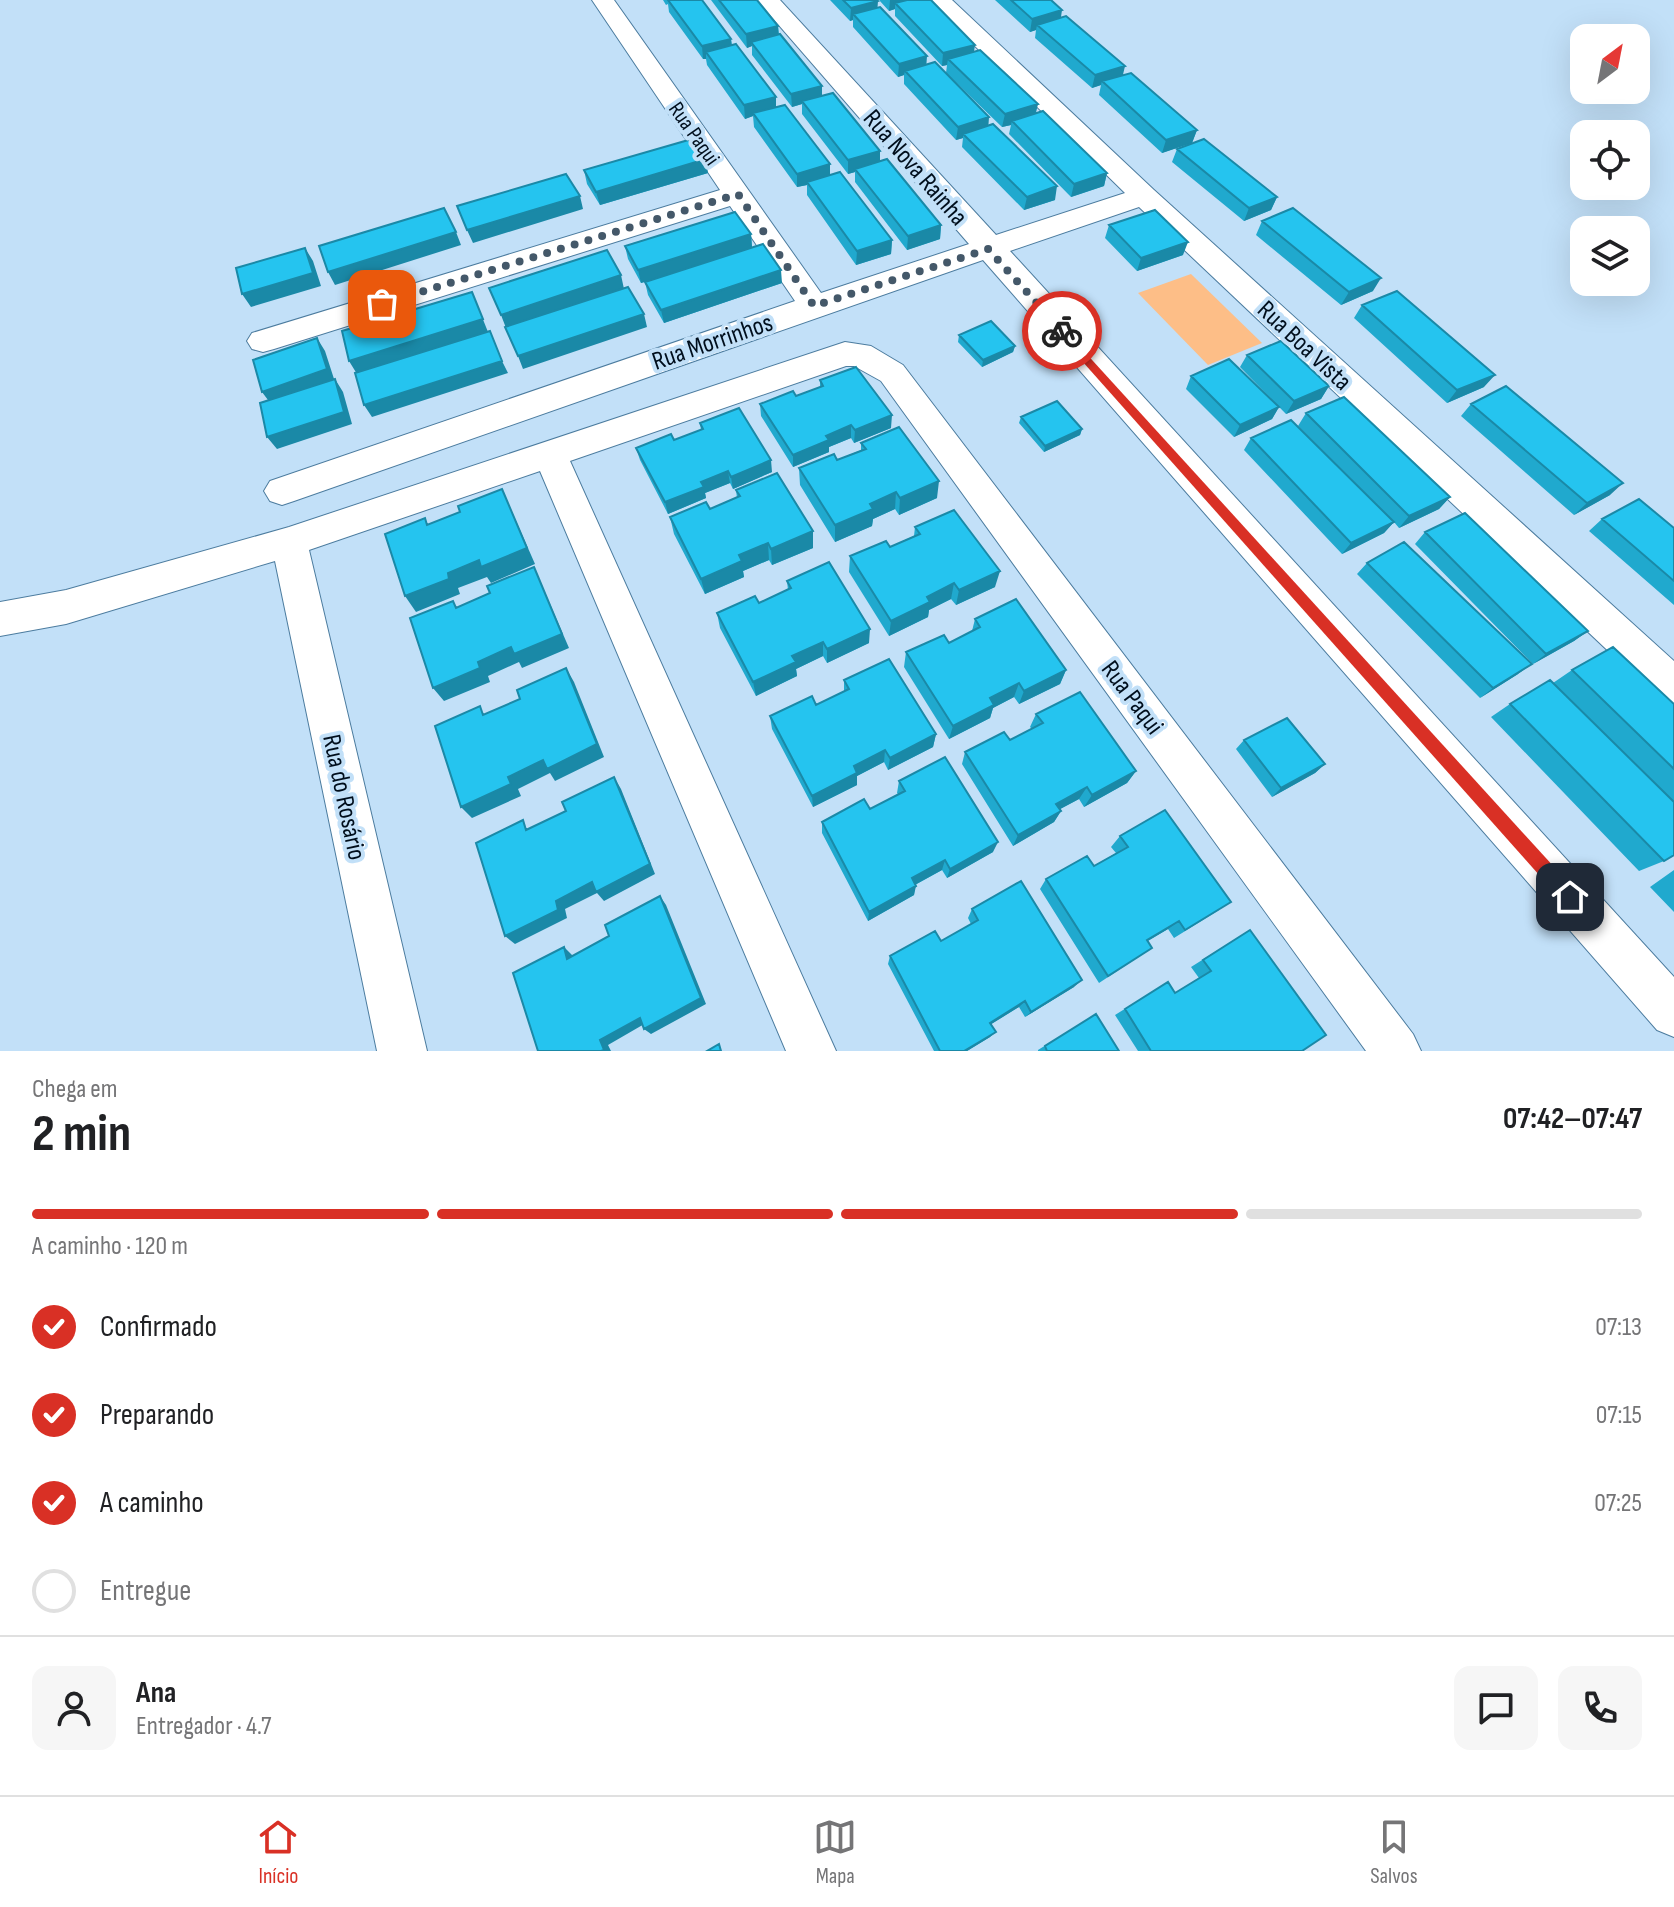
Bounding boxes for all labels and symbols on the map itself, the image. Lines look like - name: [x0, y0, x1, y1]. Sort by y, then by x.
- north arrow: [1570, 24, 1650, 104]
- street label: Rua Paqui: [662, 97, 725, 171]
- street label: Rua Nova Rainha: [856, 104, 974, 232]
- pin: [348, 270, 416, 338]
- courier: [1022, 291, 1102, 371]
- street label: Rua Boa Vista: [1251, 295, 1357, 397]
- street label: Rua Morrinhos: [648, 307, 777, 377]
- street label: Rua Paqui: [1094, 655, 1170, 741]
- street label: Rua do Rosário: [315, 732, 372, 863]
- pin: [1536, 863, 1604, 931]

